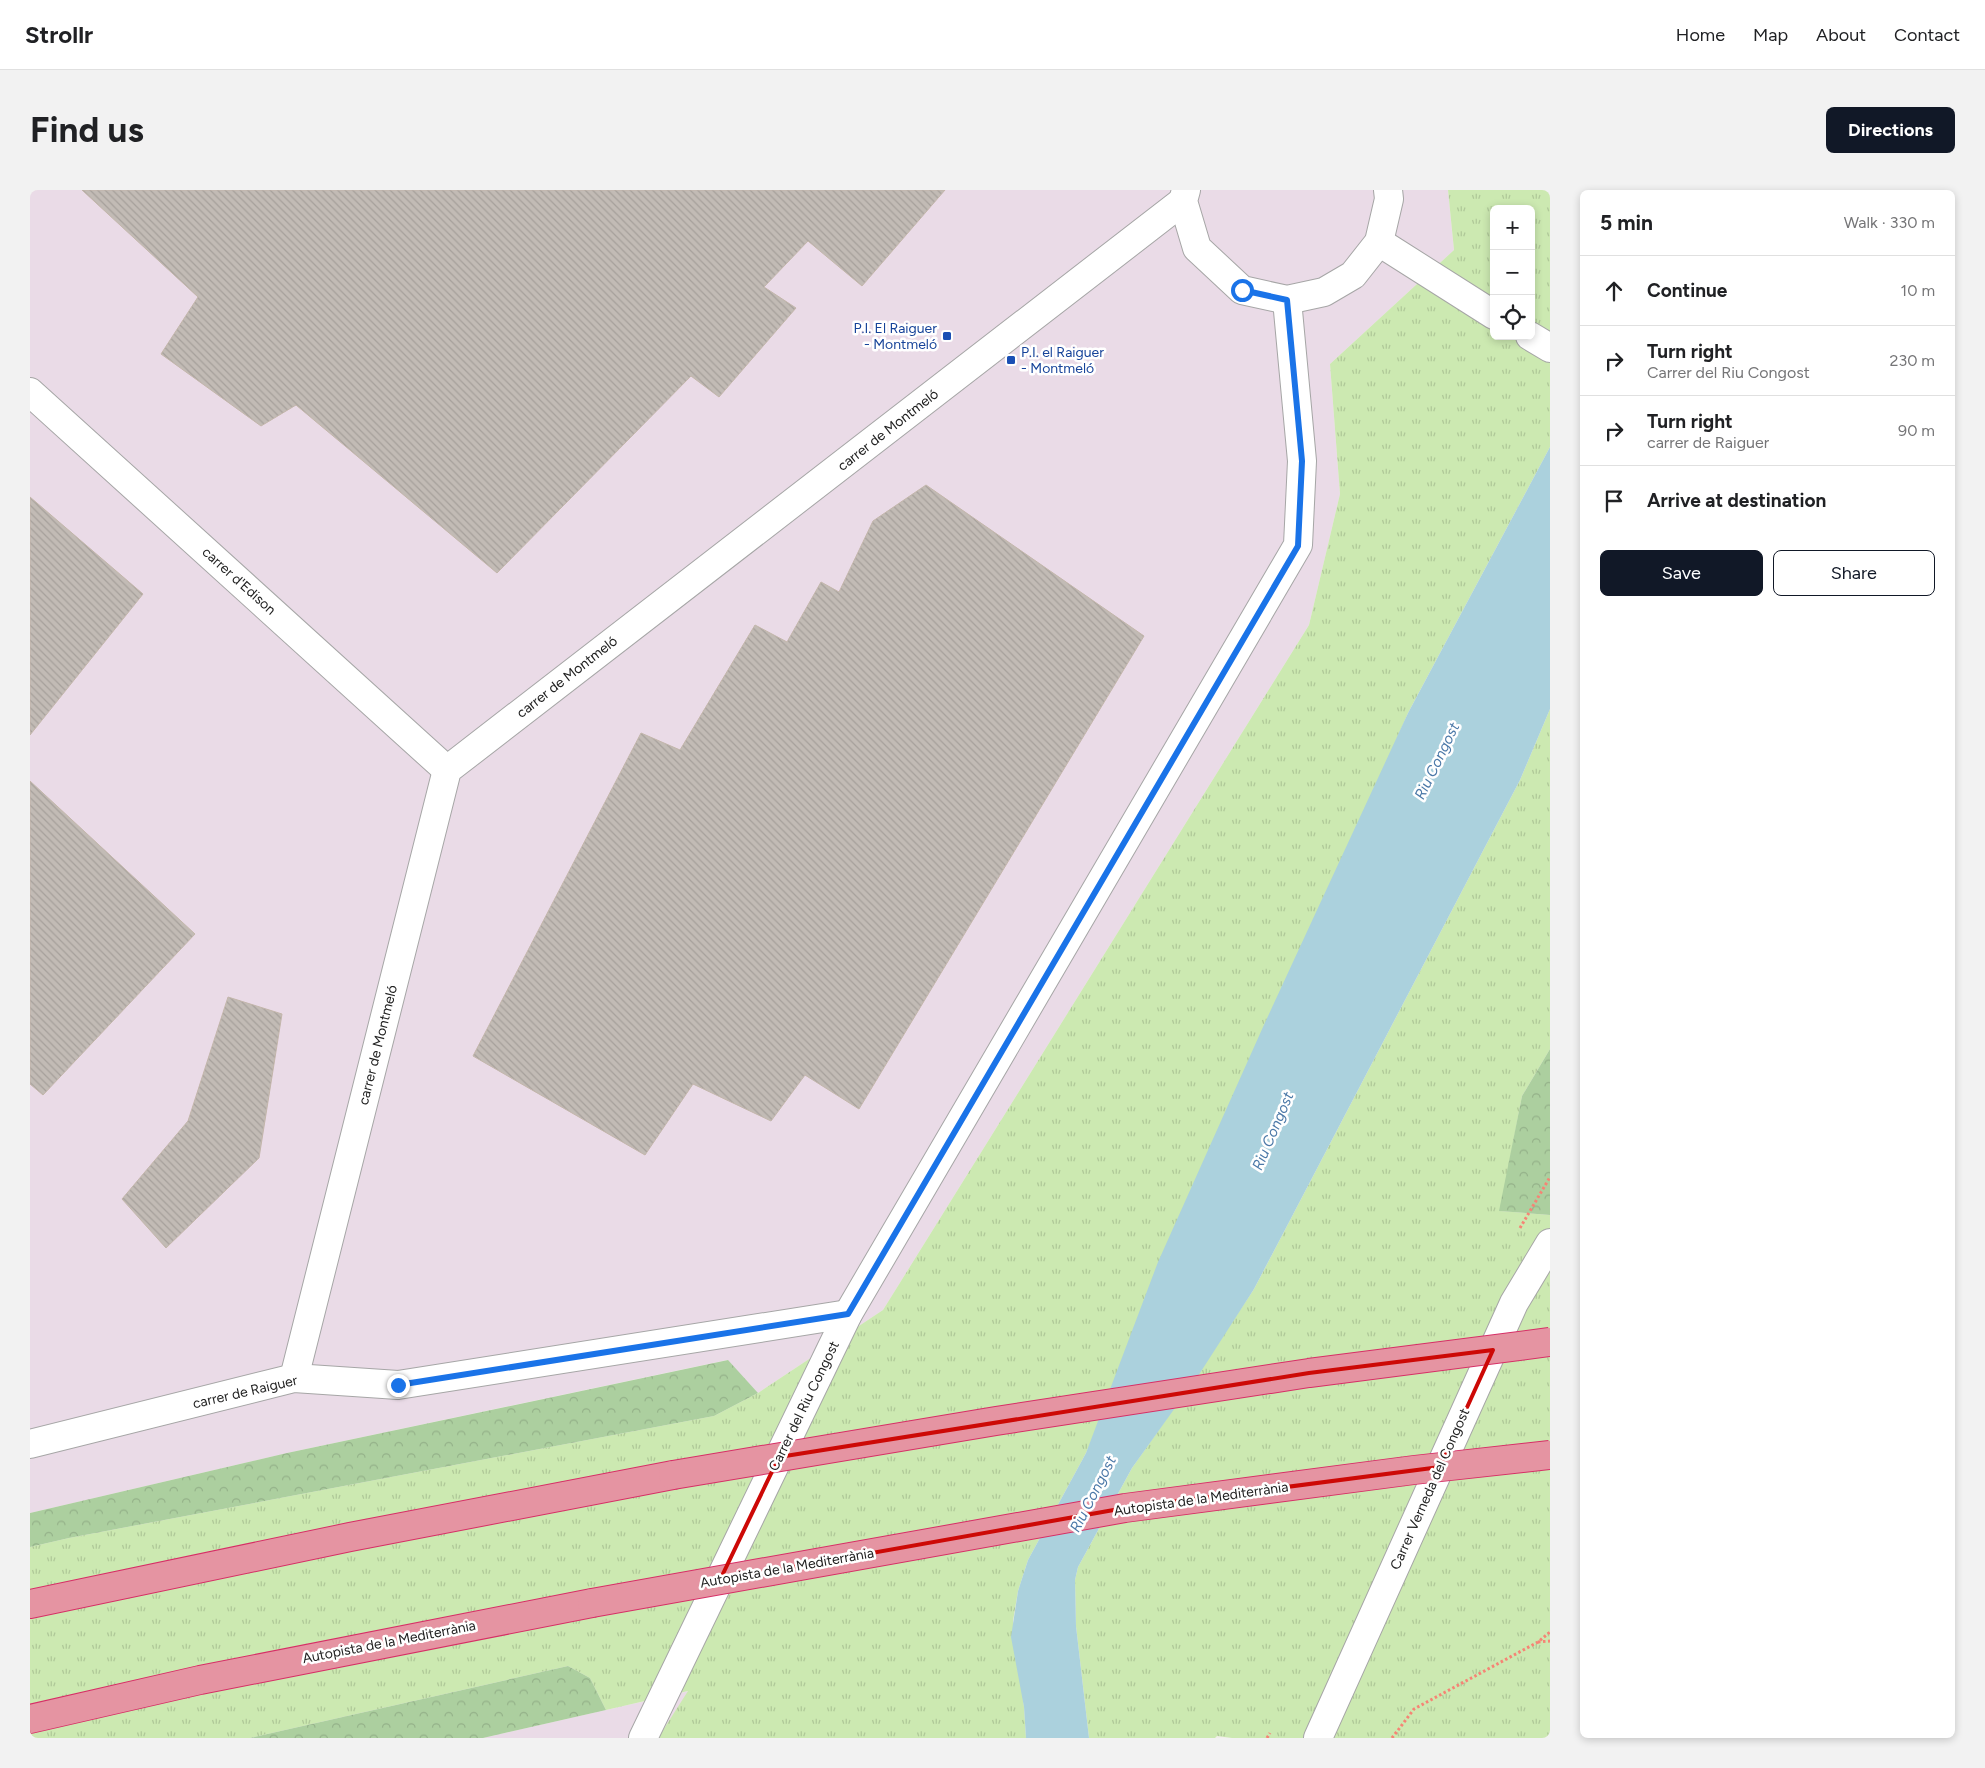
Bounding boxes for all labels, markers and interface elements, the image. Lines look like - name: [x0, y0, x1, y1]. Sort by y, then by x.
- text: Strollr: [25, 20, 93, 49]
- text: Home: [1676, 24, 1725, 46]
- text: Map: [1753, 24, 1788, 46]
- text: About: [1816, 24, 1866, 46]
- text: Contact: [1894, 24, 1960, 46]
- button: Directions: [1826, 107, 1955, 153]
- text: Find us: [30, 109, 144, 151]
- map controls: [1490, 205, 1535, 340]
- button: +: [1490, 205, 1535, 250]
- text: 5 min: [1600, 210, 1653, 235]
- text: Walk · 330 m: [1844, 213, 1935, 232]
- button: −: [1490, 250, 1535, 295]
- icon: ahead: [1600, 277, 1628, 305]
- route start: [1231, 279, 1254, 302]
- text: Continue: [1647, 279, 1727, 302]
- text: 10 m: [1901, 281, 1935, 300]
- button: locate: [1490, 295, 1535, 340]
- place label: P.I. El Raiguer - Montmeló: [853, 320, 937, 353]
- marker: P.I. El Raiguer - Montmeló: [941, 330, 953, 342]
- text: Turn right: [1647, 340, 1733, 363]
- place label: P.I. el Raiguer - Montmeló: [1021, 344, 1104, 377]
- icon: right: [1600, 347, 1628, 375]
- text: 230 m: [1890, 351, 1935, 370]
- marker: P.I. el Raiguer - Montmeló: [1005, 354, 1017, 366]
- text: Carrer del Riu Congost: [1647, 363, 1810, 382]
- street label: carrer de Montmeló: [834, 385, 942, 475]
- text: Turn right: [1647, 410, 1733, 433]
- icon: right: [1600, 417, 1628, 445]
- text: 90 m: [1898, 421, 1935, 440]
- text: carrer de Raiguer: [1647, 433, 1769, 452]
- icon: arrive: [1600, 487, 1628, 515]
- text: Arrive at destination: [1647, 489, 1826, 512]
- street label: carrer d'Edison: [199, 543, 279, 619]
- button: Save: [1600, 550, 1763, 596]
- button: Share: [1773, 550, 1935, 596]
- street label: carrer de Montmeló: [513, 632, 621, 722]
- water label: Riu Congost: [1411, 719, 1463, 802]
- street label: carrer de Montmeló: [355, 983, 401, 1107]
- water label: Riu Congost: [1248, 1089, 1298, 1173]
- street label: Carrer del Riu Congost: [765, 1338, 843, 1474]
- street label: carrer de Raiguer: [191, 1372, 299, 1412]
- route end: [387, 1374, 410, 1397]
- street label: Carrer Verneda del Congost: [1387, 1406, 1473, 1572]
- water label: Riu Congost: [1066, 1453, 1120, 1535]
- street label: Autopista de la Mediterrània: [1113, 1478, 1289, 1520]
- street label: Autopista de la Mediterrània: [699, 1544, 875, 1592]
- street label: Autopista de la Mediterrània: [301, 1617, 477, 1667]

